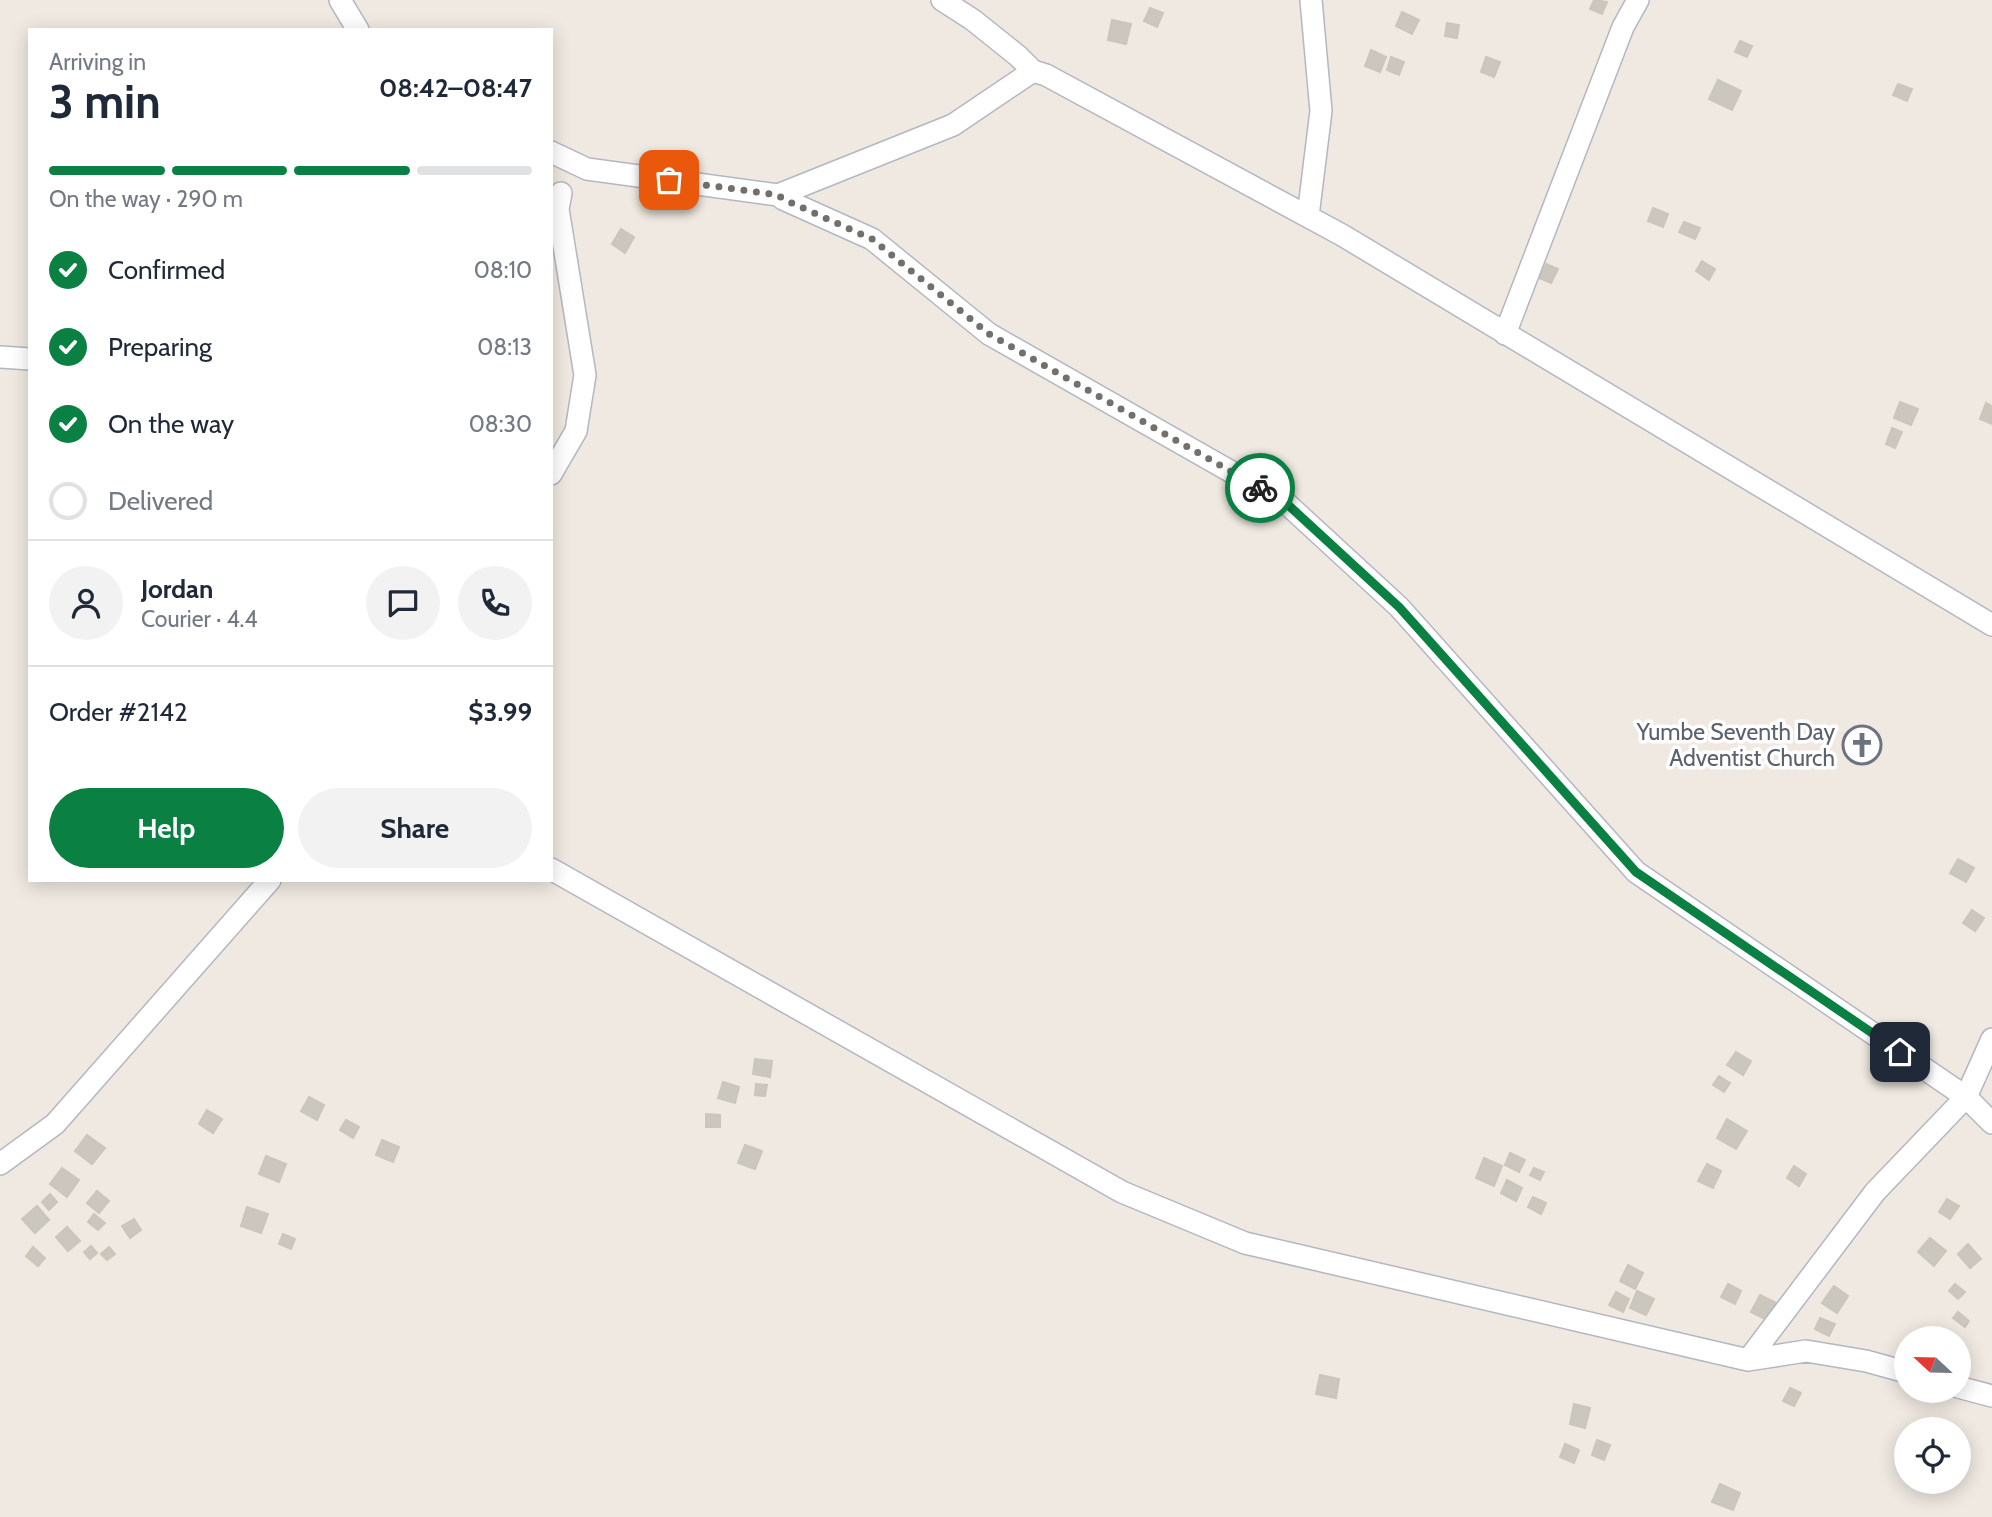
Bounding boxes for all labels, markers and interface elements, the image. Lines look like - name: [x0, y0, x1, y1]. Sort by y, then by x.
- text: Arriving in: [49, 48, 146, 76]
- text: 08:42–08:47: [379, 72, 532, 104]
- text: 3 min: [49, 74, 161, 130]
- pin: [639, 150, 699, 210]
- icon: bag: [650, 161, 688, 199]
- text: On the way · 290 m: [49, 185, 243, 213]
- icon: check: [49, 251, 87, 289]
- text: Confirmed: [108, 254, 225, 286]
- text: 08:10: [474, 256, 532, 284]
- icon: check: [49, 328, 87, 366]
- text: Preparing: [108, 331, 212, 363]
- text: 08:13: [477, 333, 532, 361]
- icon: check: [49, 405, 87, 443]
- text: On the way: [108, 408, 234, 440]
- text: 08:30: [469, 410, 532, 438]
- courier: [1225, 453, 1295, 523]
- icon: bike: [1241, 469, 1279, 507]
- text: Delivered: [108, 485, 213, 517]
- button: person: [49, 566, 123, 640]
- button: chat: [366, 566, 440, 640]
- button: phone: [458, 566, 532, 640]
- text: Jordan: [141, 573, 213, 605]
- text: Courier · 4.4: [141, 605, 258, 633]
- text: Order #2142: [49, 696, 188, 728]
- text: $3.99: [468, 696, 532, 728]
- place label: Yumbe Seventh Day Adventist Church: [1636, 718, 1835, 772]
- church icon: Yumbe Seventh Day Adventist Church: [1841, 724, 1883, 766]
- button: Help: [49, 788, 284, 868]
- button: Share: [298, 788, 532, 868]
- pin: [1870, 1022, 1930, 1082]
- icon: home: [1881, 1033, 1919, 1071]
- north arrow: [1894, 1326, 1970, 1404]
- map controls: [1894, 1326, 1971, 1494]
- button: locate: [1894, 1417, 1971, 1494]

